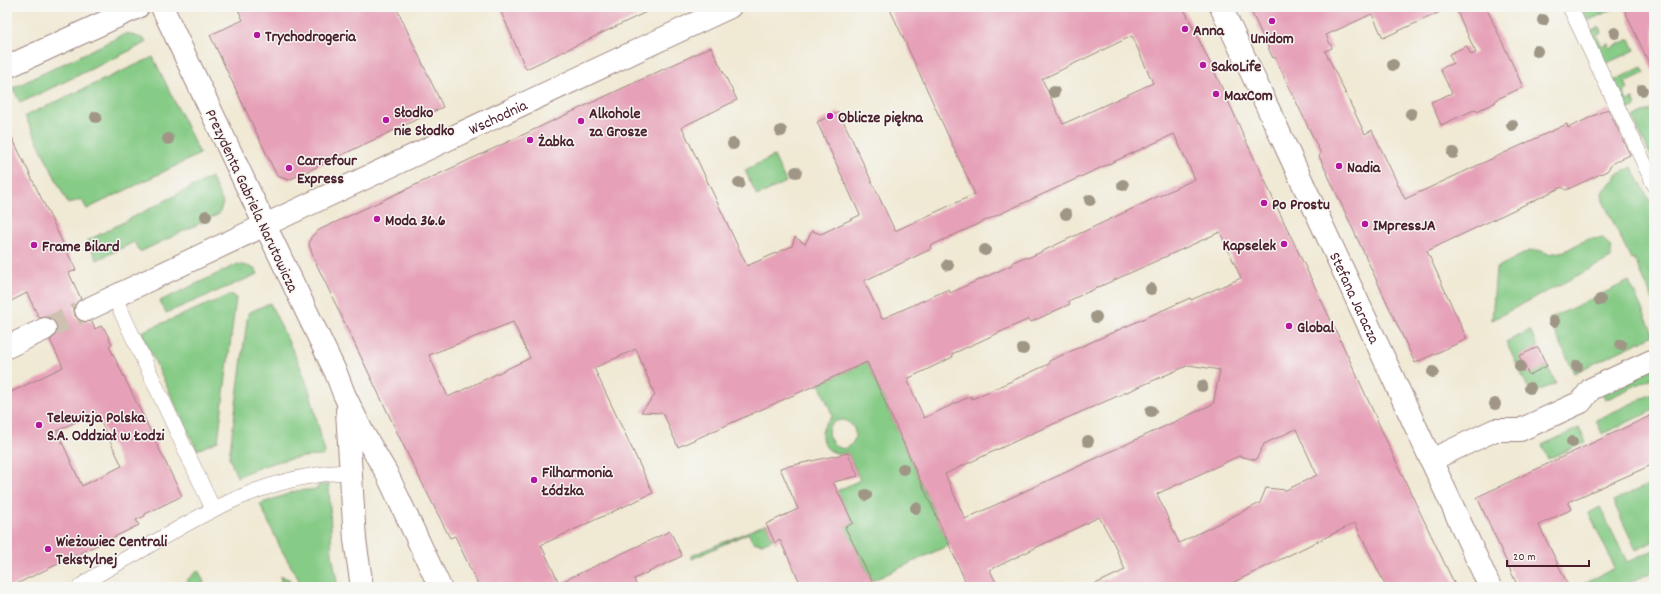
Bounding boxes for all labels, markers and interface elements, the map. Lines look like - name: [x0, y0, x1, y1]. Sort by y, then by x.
- marker: Unidom: [1267, 16, 1277, 26]
- place label: Anna: [1193, 20, 1226, 43]
- marker: Anna: [1180, 24, 1190, 34]
- place label: Trychodrogeria: [265, 26, 357, 49]
- place label: Unidom: [1250, 28, 1294, 51]
- marker: Trychodrogeria: [252, 30, 262, 40]
- place label: SakoLife: [1211, 56, 1261, 79]
- marker: SakoLife: [1198, 60, 1208, 70]
- place label: MaxCom: [1224, 85, 1273, 108]
- marker: MaxCom: [1211, 89, 1221, 99]
- street label: Wschodnia: [465, 94, 532, 142]
- place label: Słodko nie Słodko: [394, 102, 454, 143]
- place label: Alkohole za Grosze: [589, 103, 647, 144]
- street label: Prezydenta Gabriela Narutowicza: [198, 106, 304, 297]
- place label: Oblicze piękna: [838, 107, 924, 130]
- marker: Oblicze piękna: [825, 111, 835, 121]
- marker: Słodko nie Słodko: [381, 115, 391, 125]
- marker: Alkohole za Grosze: [576, 116, 586, 126]
- place label: Żabka: [538, 131, 575, 154]
- marker: Żabka: [525, 135, 535, 145]
- place label: Carrefour Express: [297, 150, 358, 191]
- place label: Nadia: [1347, 157, 1382, 180]
- marker: Nadia: [1334, 161, 1344, 171]
- marker: Carrefour Express: [284, 163, 294, 173]
- place label: Po Prostu: [1272, 194, 1330, 217]
- marker: Po Prostu: [1259, 198, 1269, 208]
- place label: Moda 36.6: [385, 210, 446, 233]
- marker: Moda 36.6: [372, 214, 382, 224]
- place label: IMpressJA: [1373, 215, 1436, 238]
- marker: IMpressJA: [1360, 219, 1370, 229]
- place label: Kapselek: [1223, 235, 1276, 258]
- place label: Frame Bilard: [42, 236, 120, 259]
- marker: Kapselek: [1279, 239, 1289, 249]
- marker: Frame Bilard: [29, 240, 39, 250]
- street label: Stefana Jaracza: [1322, 249, 1385, 348]
- place label: Global: [1297, 317, 1334, 340]
- marker: Global: [1284, 321, 1294, 331]
- place label: Telewizja Polska S.A. Oddział w Łodzi: [47, 407, 165, 448]
- marker: Telewizja Polska S.A. Oddział w Łodzi: [34, 420, 44, 430]
- place label: Filharmonia Łódzka: [541, 462, 614, 503]
- marker: Filharmonia Łódzka: [529, 475, 539, 485]
- place label: Wieżowiec Centrali Tekstylnej: [56, 531, 167, 572]
- scale bar: [1507, 542, 1589, 568]
- marker: Wieżowiec Centrali Tekstylnej: [43, 544, 53, 554]
- text: 20 m: [1513, 549, 1536, 566]

